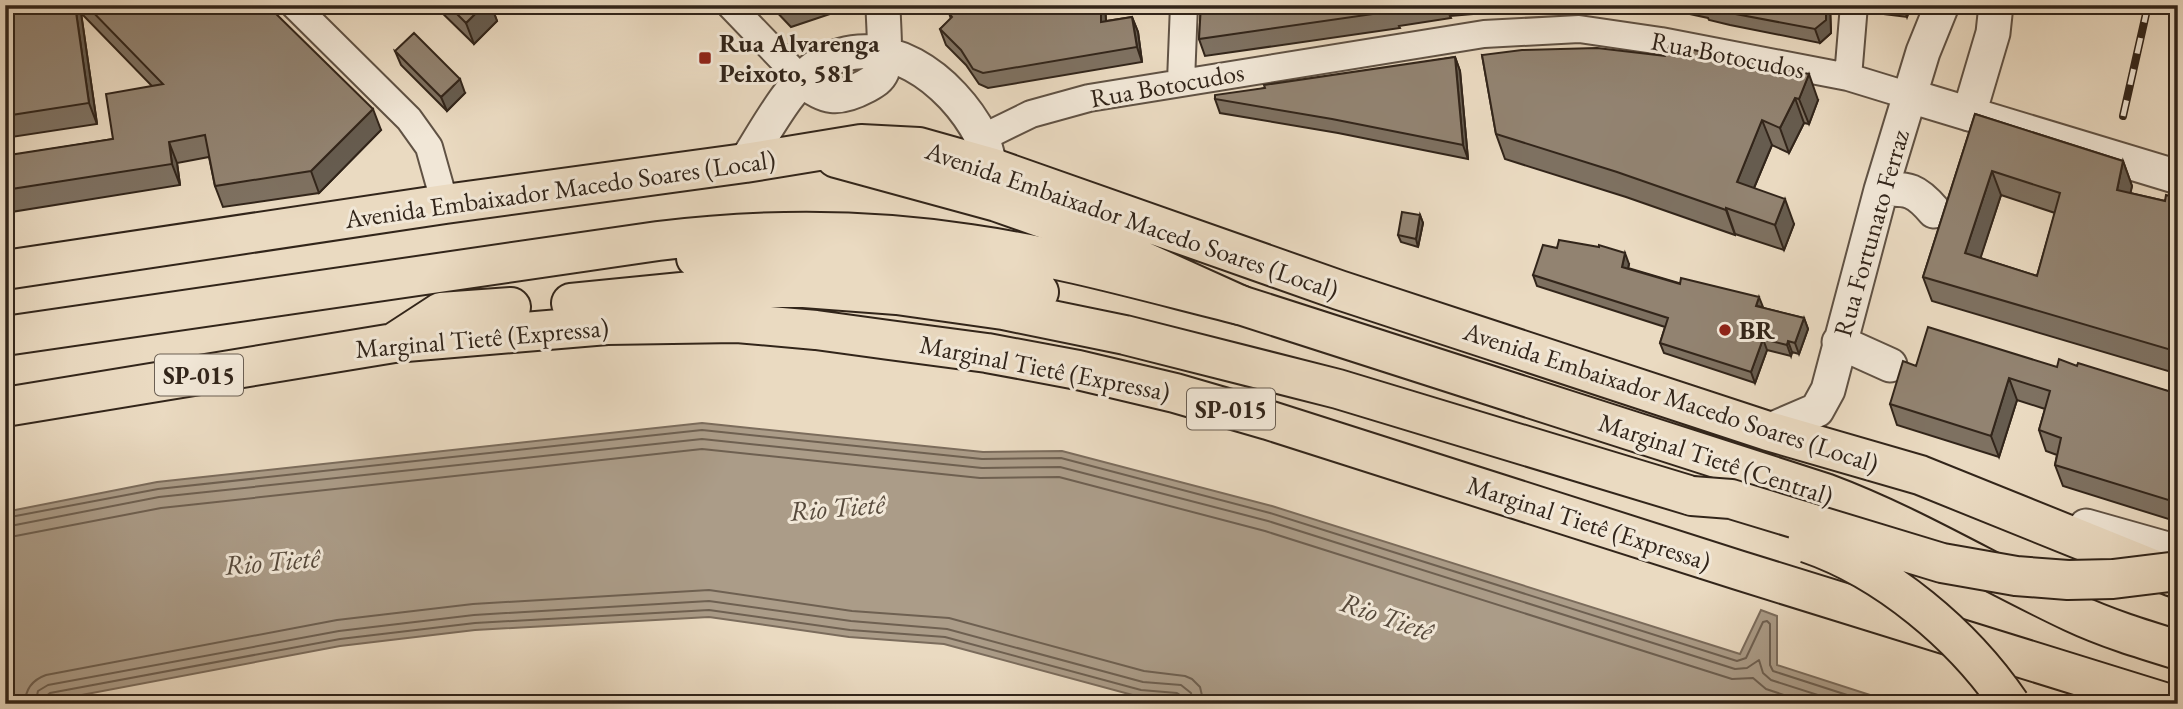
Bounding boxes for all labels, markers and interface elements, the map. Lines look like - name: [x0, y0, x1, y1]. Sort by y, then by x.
- street label: Rua Botocudos: [1648, 23, 1808, 87]
- place label: Rua Alvarenga Peixoto, 581: [719, 26, 880, 90]
- marker: Rua Alvarenga Peixoto, 581: [697, 50, 713, 66]
- street label: Rua Botocudos: [1087, 55, 1247, 115]
- street label: Rua Fortunato Ferraz: [1825, 125, 1917, 340]
- street label: Avenida Embaixador Macedo Soares (Local): [920, 133, 1343, 307]
- street label: Avenida Embaixador Macedo Soares (Local): [342, 142, 777, 236]
- street label: Marginal Tietê (Expressa): [354, 310, 610, 366]
- street label: Avenida Embaixador Macedo Soares (Local): [1458, 313, 1883, 480]
- place label: BR: [1739, 313, 1775, 347]
- marker: BR: [1717, 322, 1733, 338]
- street label: Marginal Tietê (Expressa): [917, 327, 1173, 409]
- road number: SP-015: [155, 354, 243, 396]
- road number: SP-015: [1187, 388, 1275, 430]
- street label: Marginal Tietê (Central): [1594, 405, 1838, 513]
- street label: Marginal Tietê (Expressa): [1463, 468, 1715, 578]
- water label: Rio Tietê: [788, 485, 888, 529]
- water label: Rio Tietê: [223, 539, 323, 583]
- water label: Rio Tietê: [1336, 583, 1439, 649]

